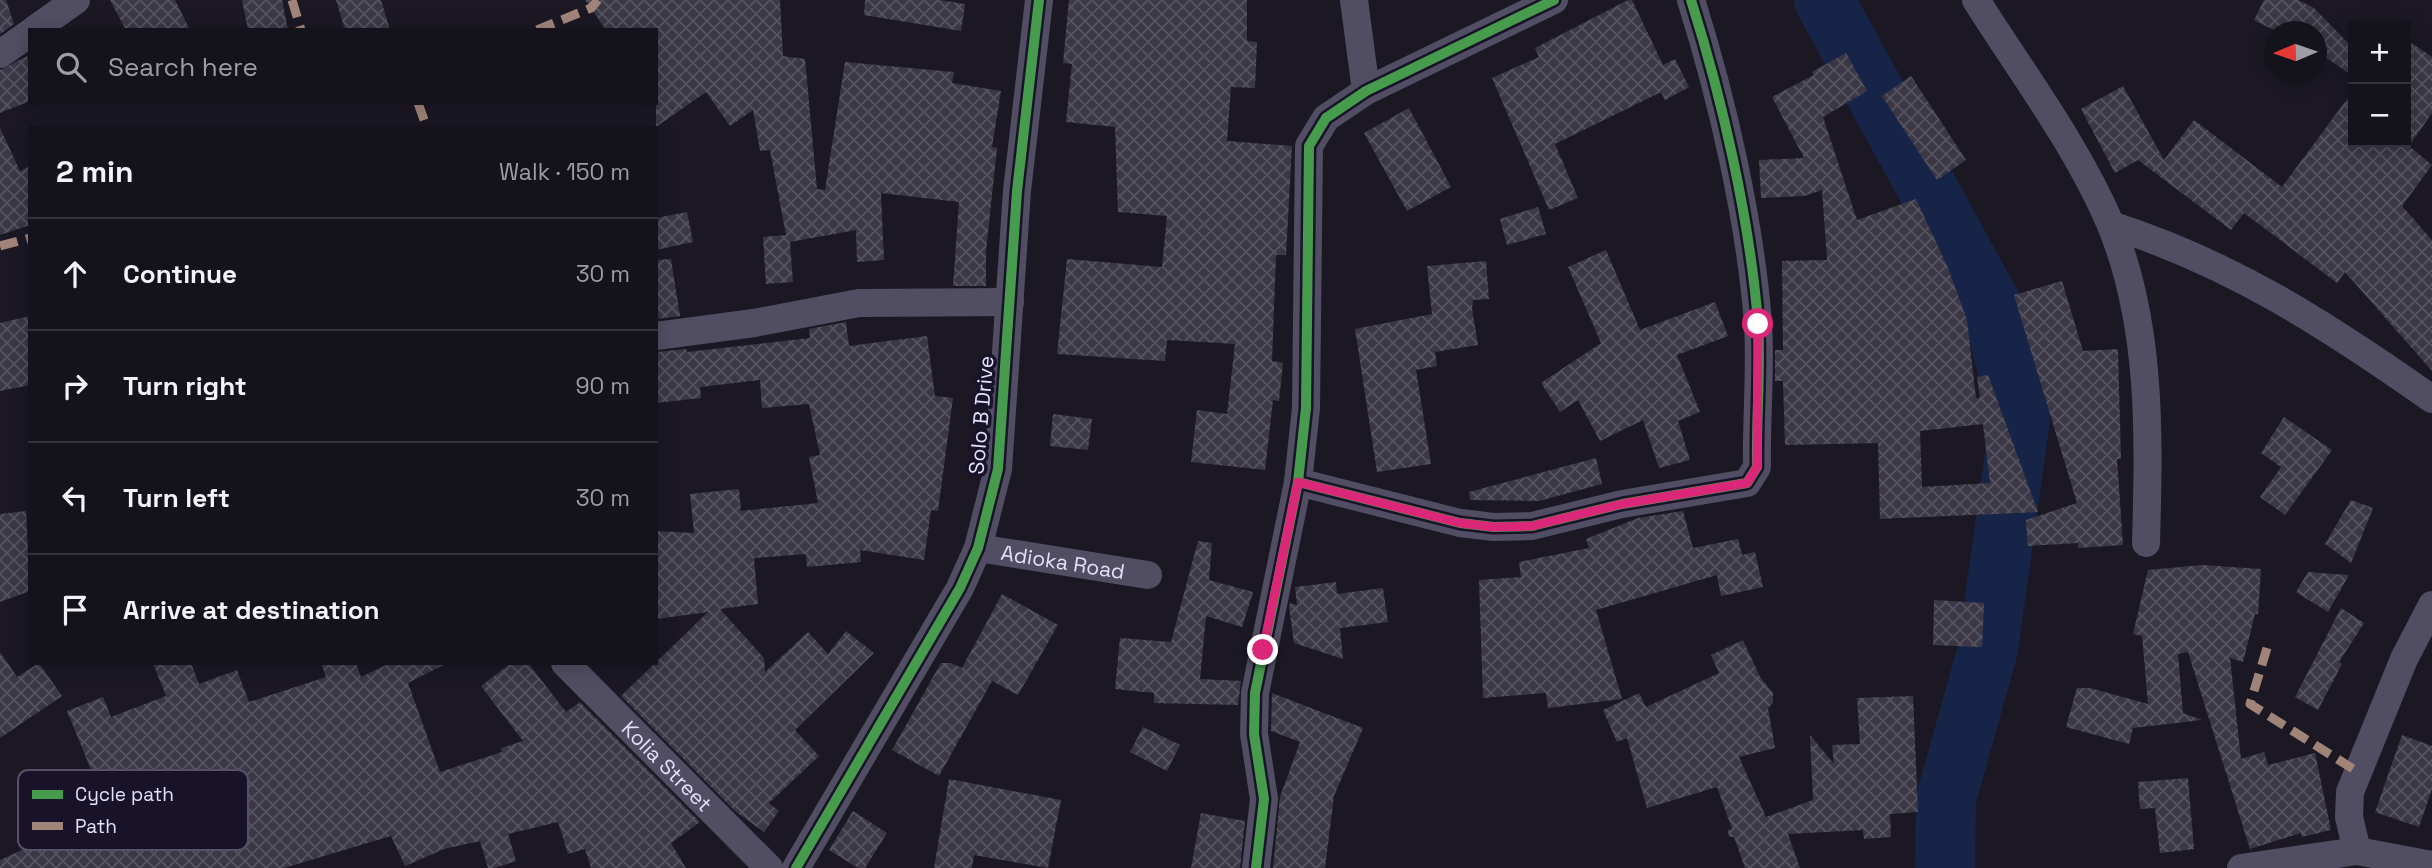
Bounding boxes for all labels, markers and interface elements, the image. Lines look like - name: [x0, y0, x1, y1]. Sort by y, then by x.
- north arrow: [2264, 21, 2327, 84]
- map controls: [2348, 21, 2411, 147]
- button: +: [2348, 21, 2411, 84]
- search box: [28, 28, 658, 105]
- icon: search: [52, 48, 90, 86]
- text: Search here: [108, 50, 258, 84]
- button: −: [2348, 84, 2411, 147]
- text: 2 min: [56, 152, 134, 191]
- text: Walk · 150 m: [499, 157, 630, 187]
- icon: ahead: [56, 255, 94, 293]
- text: Continue: [123, 257, 237, 291]
- text: 30 m: [576, 259, 630, 289]
- route start: [1742, 308, 1773, 339]
- street label: Solo B Drive: [962, 355, 1000, 475]
- icon: right: [56, 367, 94, 405]
- text: Turn right: [123, 369, 247, 403]
- text: 90 m: [575, 371, 630, 401]
- icon: left: [56, 479, 94, 517]
- text: Turn left: [123, 481, 230, 515]
- text: 30 m: [576, 483, 630, 513]
- street label: Adioka Road: [999, 538, 1127, 585]
- icon: arrive: [56, 591, 94, 629]
- text: Arrive at destination: [123, 593, 380, 627]
- route end: [1247, 634, 1278, 665]
- street label: Kolia Street: [616, 715, 718, 817]
- legend: [18, 770, 248, 850]
- text: Cycle path: [75, 782, 174, 807]
- text: Path: [75, 814, 117, 839]

